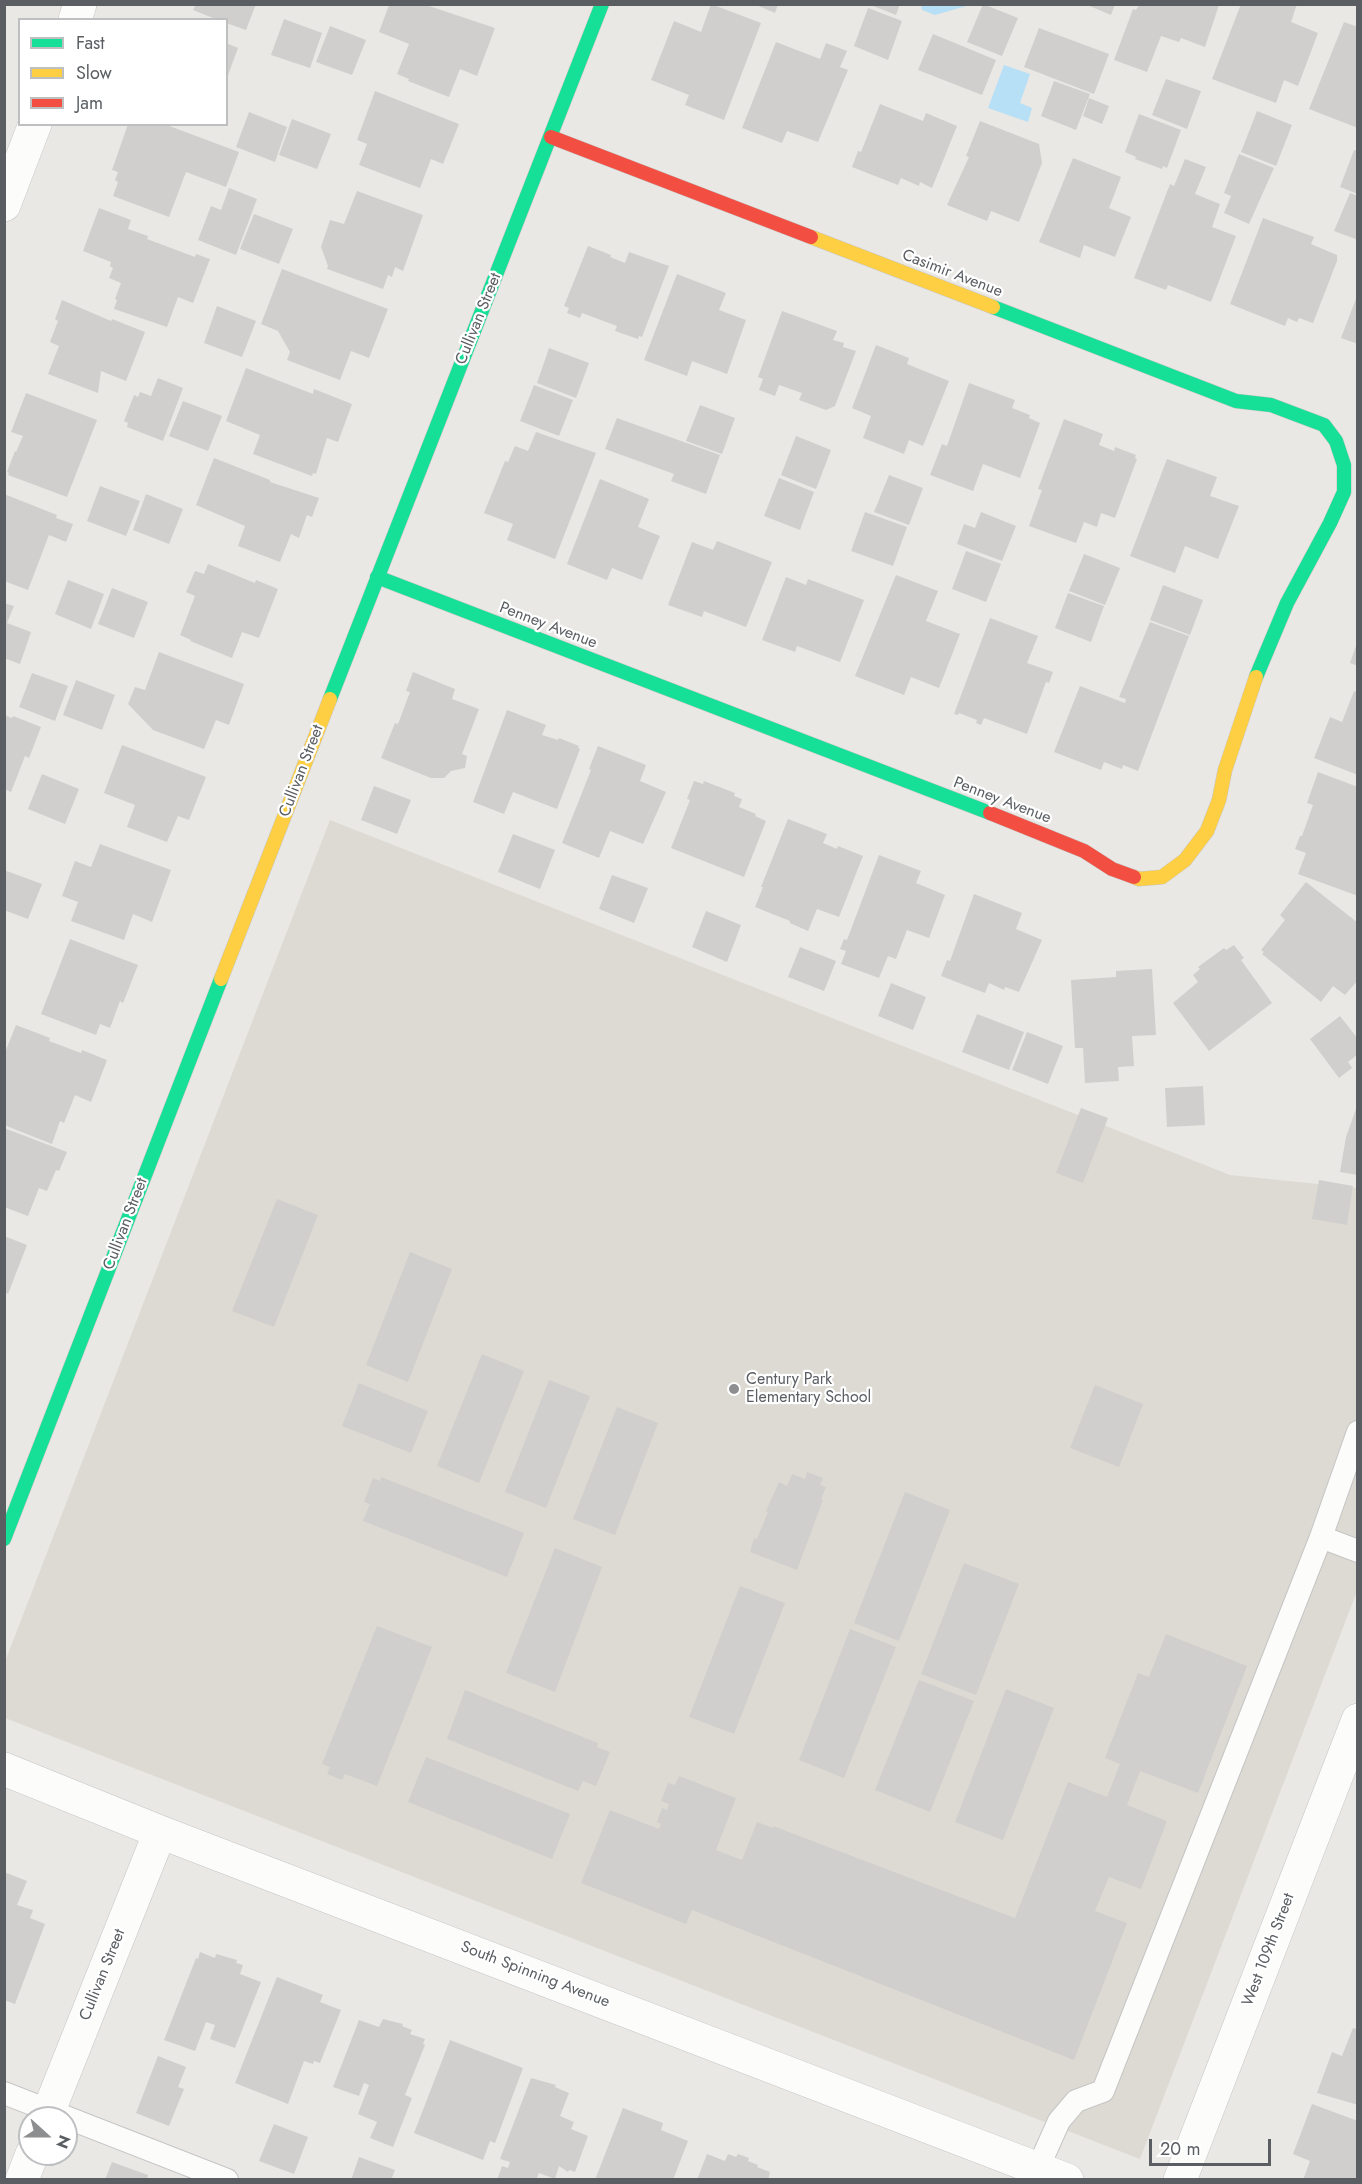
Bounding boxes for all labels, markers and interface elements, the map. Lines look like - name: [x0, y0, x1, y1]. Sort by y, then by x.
- legend: [18, 18, 228, 126]
- text: Fast: [76, 30, 105, 56]
- text: Slow: [76, 60, 112, 86]
- text: Jam: [76, 90, 103, 116]
- street label: Casimir Avenue: [899, 246, 1005, 302]
- street label: Cullivan Street: [452, 270, 506, 368]
- street label: Penney Avenue: [496, 599, 600, 653]
- street label: Cullivan Street: [276, 722, 328, 820]
- street label: Penney Avenue: [950, 774, 1054, 828]
- street label: Cullivan Street: [100, 1175, 152, 1273]
- place label: Century Park Elementary School: [746, 1370, 871, 1408]
- marker: Century Park Elementary School: [727, 1382, 741, 1396]
- street label: West 109th Street: [1239, 1891, 1299, 2009]
- street label: Cullivan Street: [76, 1926, 130, 2024]
- street label: South Spinning Avenue: [458, 1938, 612, 2012]
- north arrow: [18, 2106, 78, 2166]
- scale bar: [1152, 2127, 1274, 2165]
- text: N: [50, 2132, 76, 2152]
- text: 20 m: [1160, 2136, 1200, 2162]

